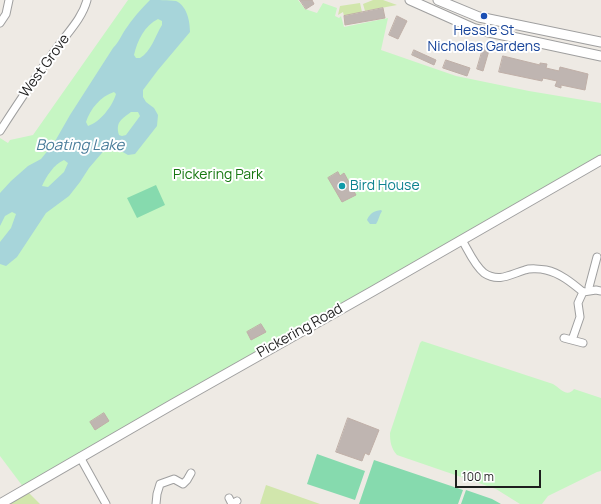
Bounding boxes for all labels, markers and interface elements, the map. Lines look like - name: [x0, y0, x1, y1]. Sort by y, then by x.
- marker: Hessle St Nicholas Gardens: [479, 11, 489, 21]
- place label: Hessle St Nicholas Gardens: [428, 23, 540, 56]
- street label: West Grove: [16, 31, 74, 101]
- water label: Boating Lake: [36, 137, 124, 155]
- park label: Pickering Park: [173, 167, 263, 183]
- place label: Bird House: [350, 178, 420, 194]
- marker: Bird House: [337, 181, 347, 191]
- street label: Pickering Road: [254, 301, 346, 361]
- scale bar: [457, 462, 543, 488]
- text: 100 m: [462, 468, 494, 485]

